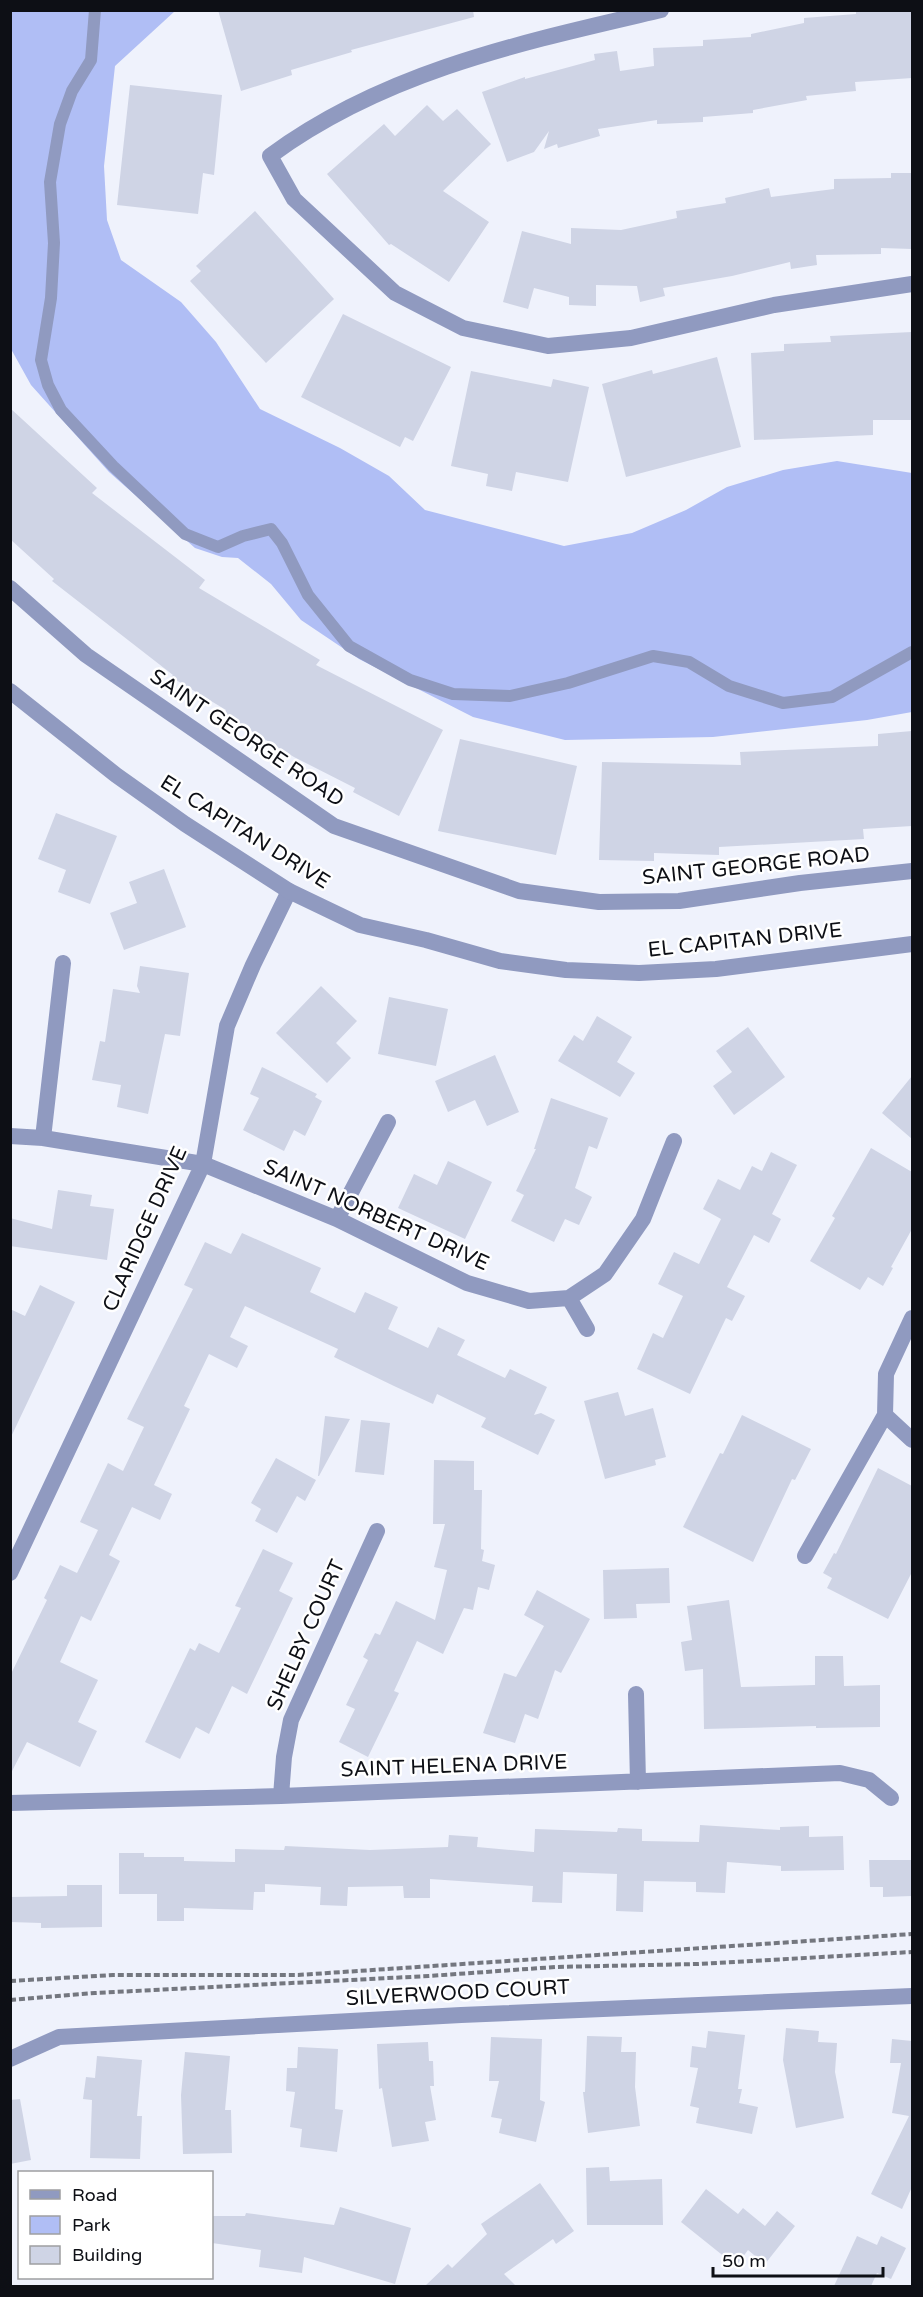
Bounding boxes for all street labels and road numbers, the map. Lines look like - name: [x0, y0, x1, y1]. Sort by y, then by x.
- street label: SAINT GEORGE ROAD: [145, 664, 349, 812]
- street label: EL CAPITAN DRIVE: [155, 770, 335, 894]
- street label: SAINT GEORGE ROAD: [641, 842, 871, 890]
- street label: EL CAPITAN DRIVE: [646, 917, 844, 963]
- street label: CLARIDGE DRIVE: [97, 1143, 193, 1315]
- street label: SAINT NORBERT DRIVE: [259, 1154, 493, 1276]
- street label: SHELBY COURT: [262, 1556, 350, 1714]
- street label: SAINT HELENA DRIVE: [340, 1750, 568, 1782]
- street label: SILVERWOOD COURT: [345, 1975, 571, 2011]

